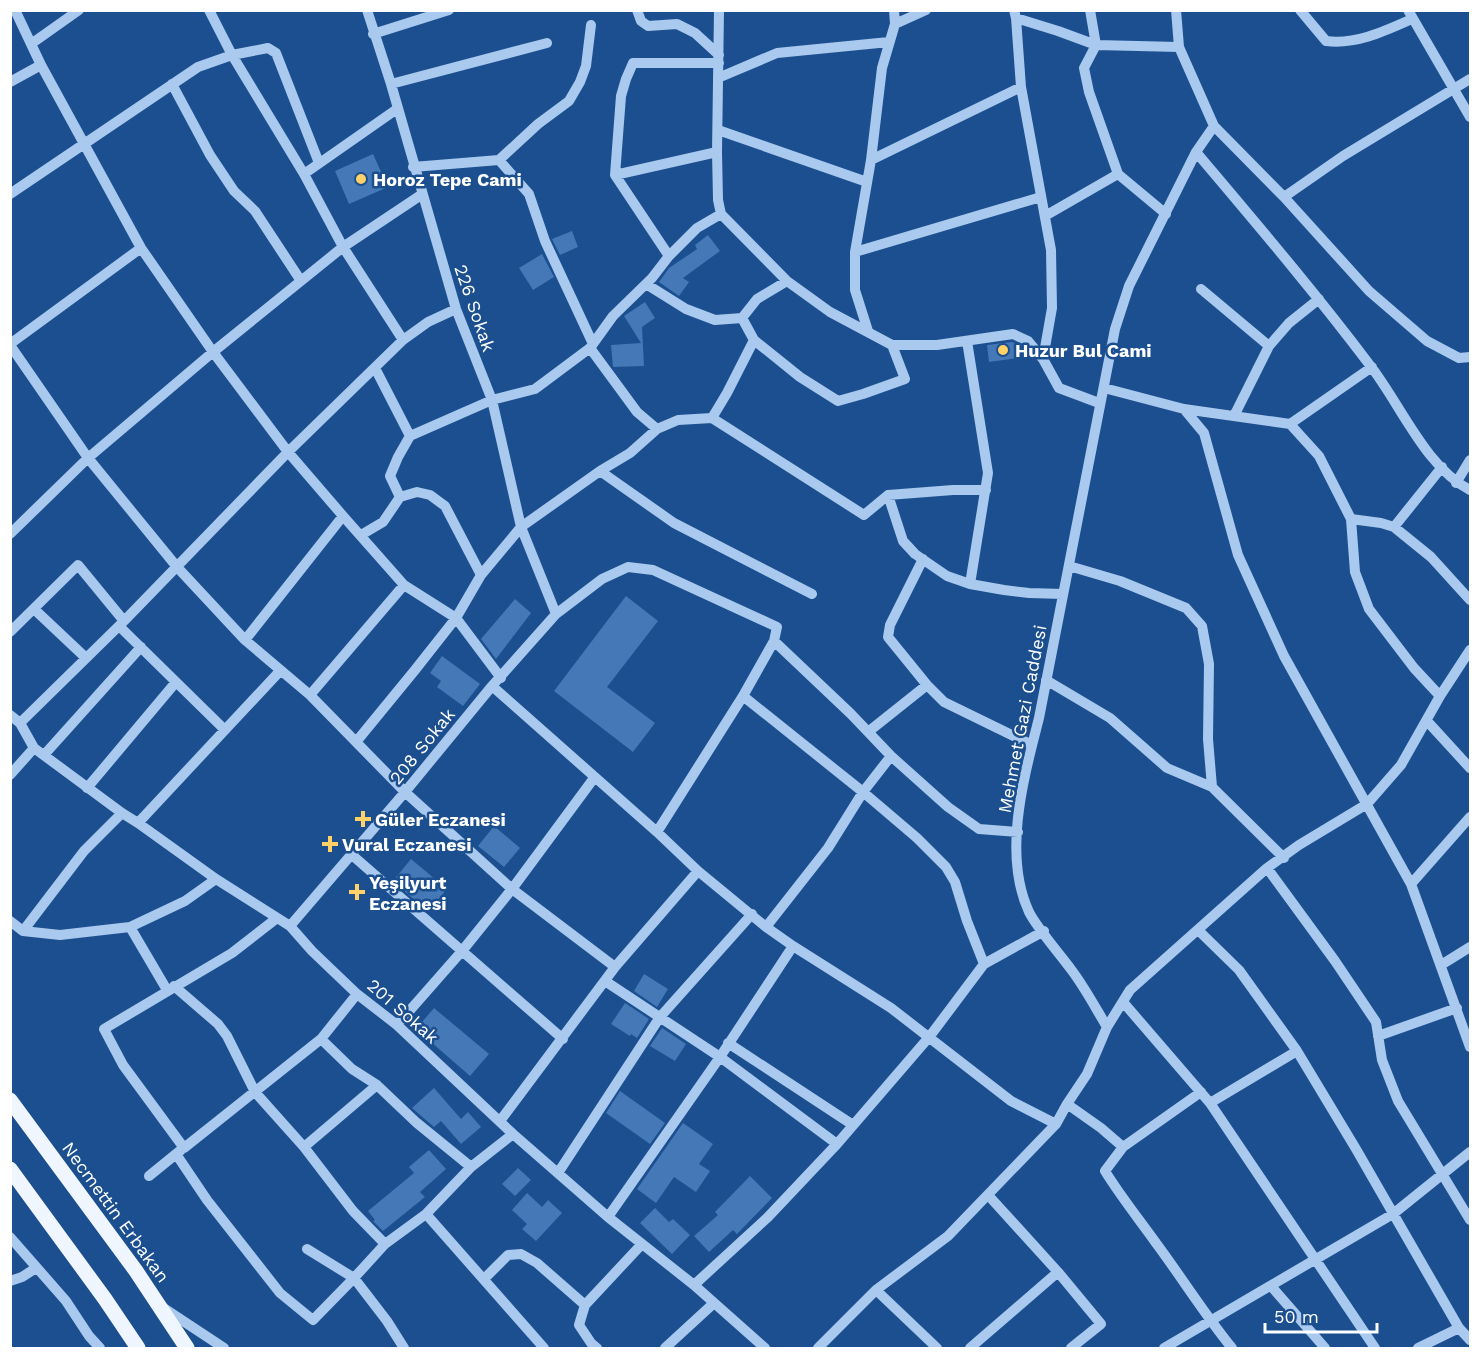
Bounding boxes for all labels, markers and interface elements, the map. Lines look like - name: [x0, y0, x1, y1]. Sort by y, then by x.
- place label: Horoz Tepe Cami: [373, 169, 522, 190]
- marker: Horoz Tepe Cami: [354, 172, 368, 186]
- street label: 226 Sokak: [450, 262, 500, 354]
- place label: Huzur Bul Cami: [1015, 340, 1152, 361]
- marker: Huzur Bul Cami: [996, 343, 1010, 357]
- street label: Mehmet Gazi Caddesi: [993, 623, 1051, 815]
- street label: 208 Sokak: [385, 704, 459, 788]
- place label: Güler Eczanesi: [375, 809, 506, 830]
- marker: Güler Eczanesi: [356, 812, 370, 826]
- place label: Vural Eczanesi: [342, 834, 471, 855]
- marker: Vural Eczanesi: [323, 837, 337, 851]
- place label: Yeşilyurt Eczanesi: [369, 872, 447, 914]
- marker: Yeşilyurt Eczanesi: [350, 885, 364, 899]
- street label: 201 Sokak: [363, 974, 443, 1048]
- street label: Necmettin Erbakan: [58, 1138, 174, 1286]
- scale bar: [1265, 1296, 1378, 1334]
- text: 50 m: [1274, 1306, 1319, 1327]

